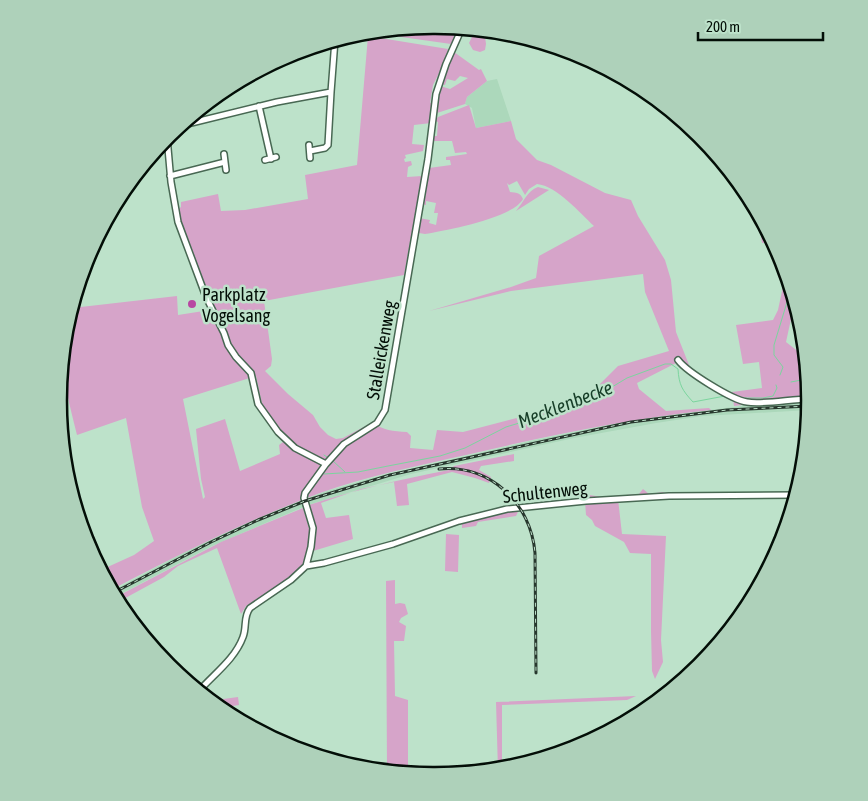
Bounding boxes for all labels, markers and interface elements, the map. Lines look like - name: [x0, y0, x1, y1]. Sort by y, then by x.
- scale bar: [698, 10, 823, 42]
- text: 200 m: [706, 18, 740, 35]
- place label: Parkplatz Vogelsang: [202, 284, 271, 326]
- marker: Parkplatz Vogelsang: [186, 298, 198, 310]
- street label: Stalleickenweg: [362, 298, 400, 401]
- water label: Mecklenbecke: [514, 376, 616, 432]
- street label: Schultenweg: [502, 477, 589, 507]

